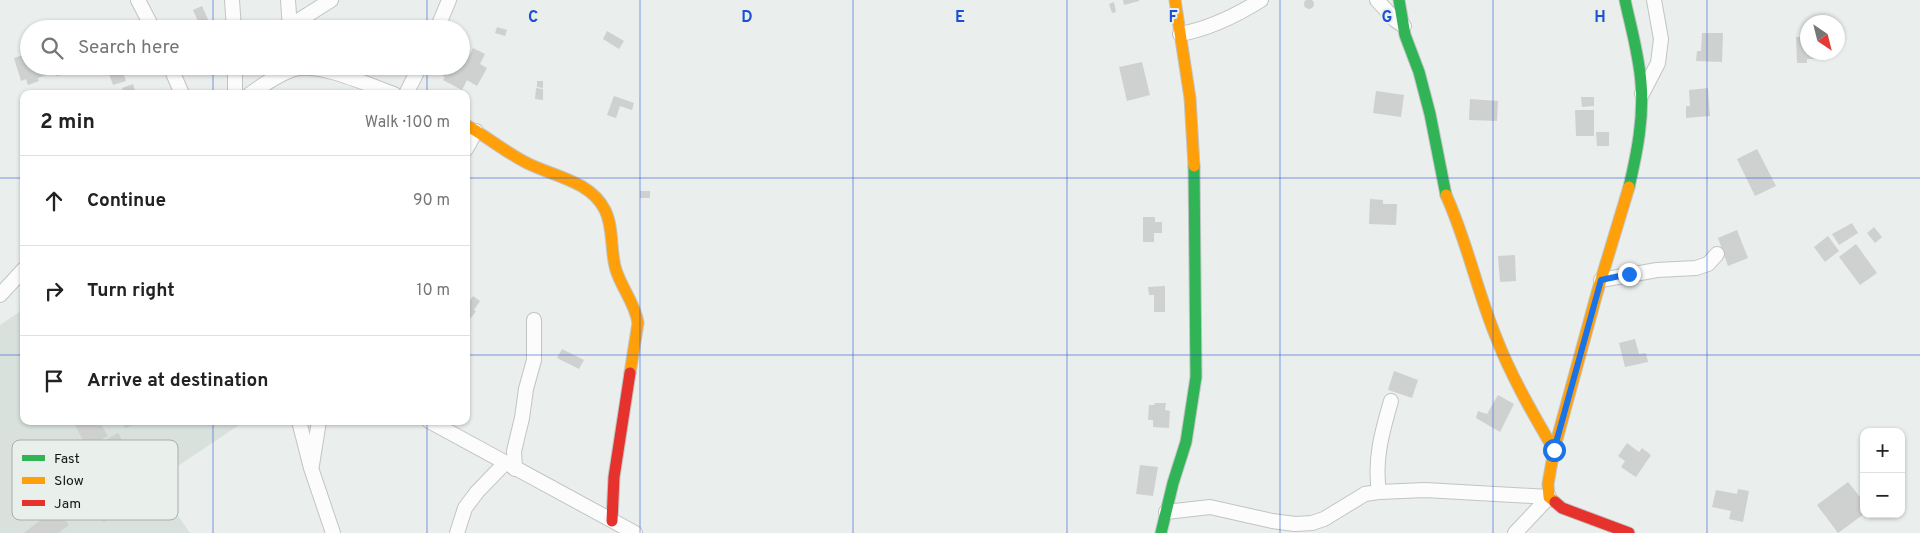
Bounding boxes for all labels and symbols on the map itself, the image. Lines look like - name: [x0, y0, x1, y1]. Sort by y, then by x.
- text: C: [528, 8, 538, 28]
- text: D: [741, 8, 753, 28]
- text: E: [955, 8, 965, 28]
- text: F: [1168, 8, 1178, 28]
- text: G: [1382, 8, 1392, 28]
- text: H: [1594, 8, 1606, 28]
- north arrow: [1800, 15, 1845, 60]
- route end: [1618, 263, 1641, 286]
- route start: [1543, 439, 1566, 462]
- legend: [12, 440, 178, 520]
- text: Fast: [54, 451, 80, 468]
- text: Slow: [54, 473, 84, 490]
- text: Jam: [54, 496, 81, 513]

